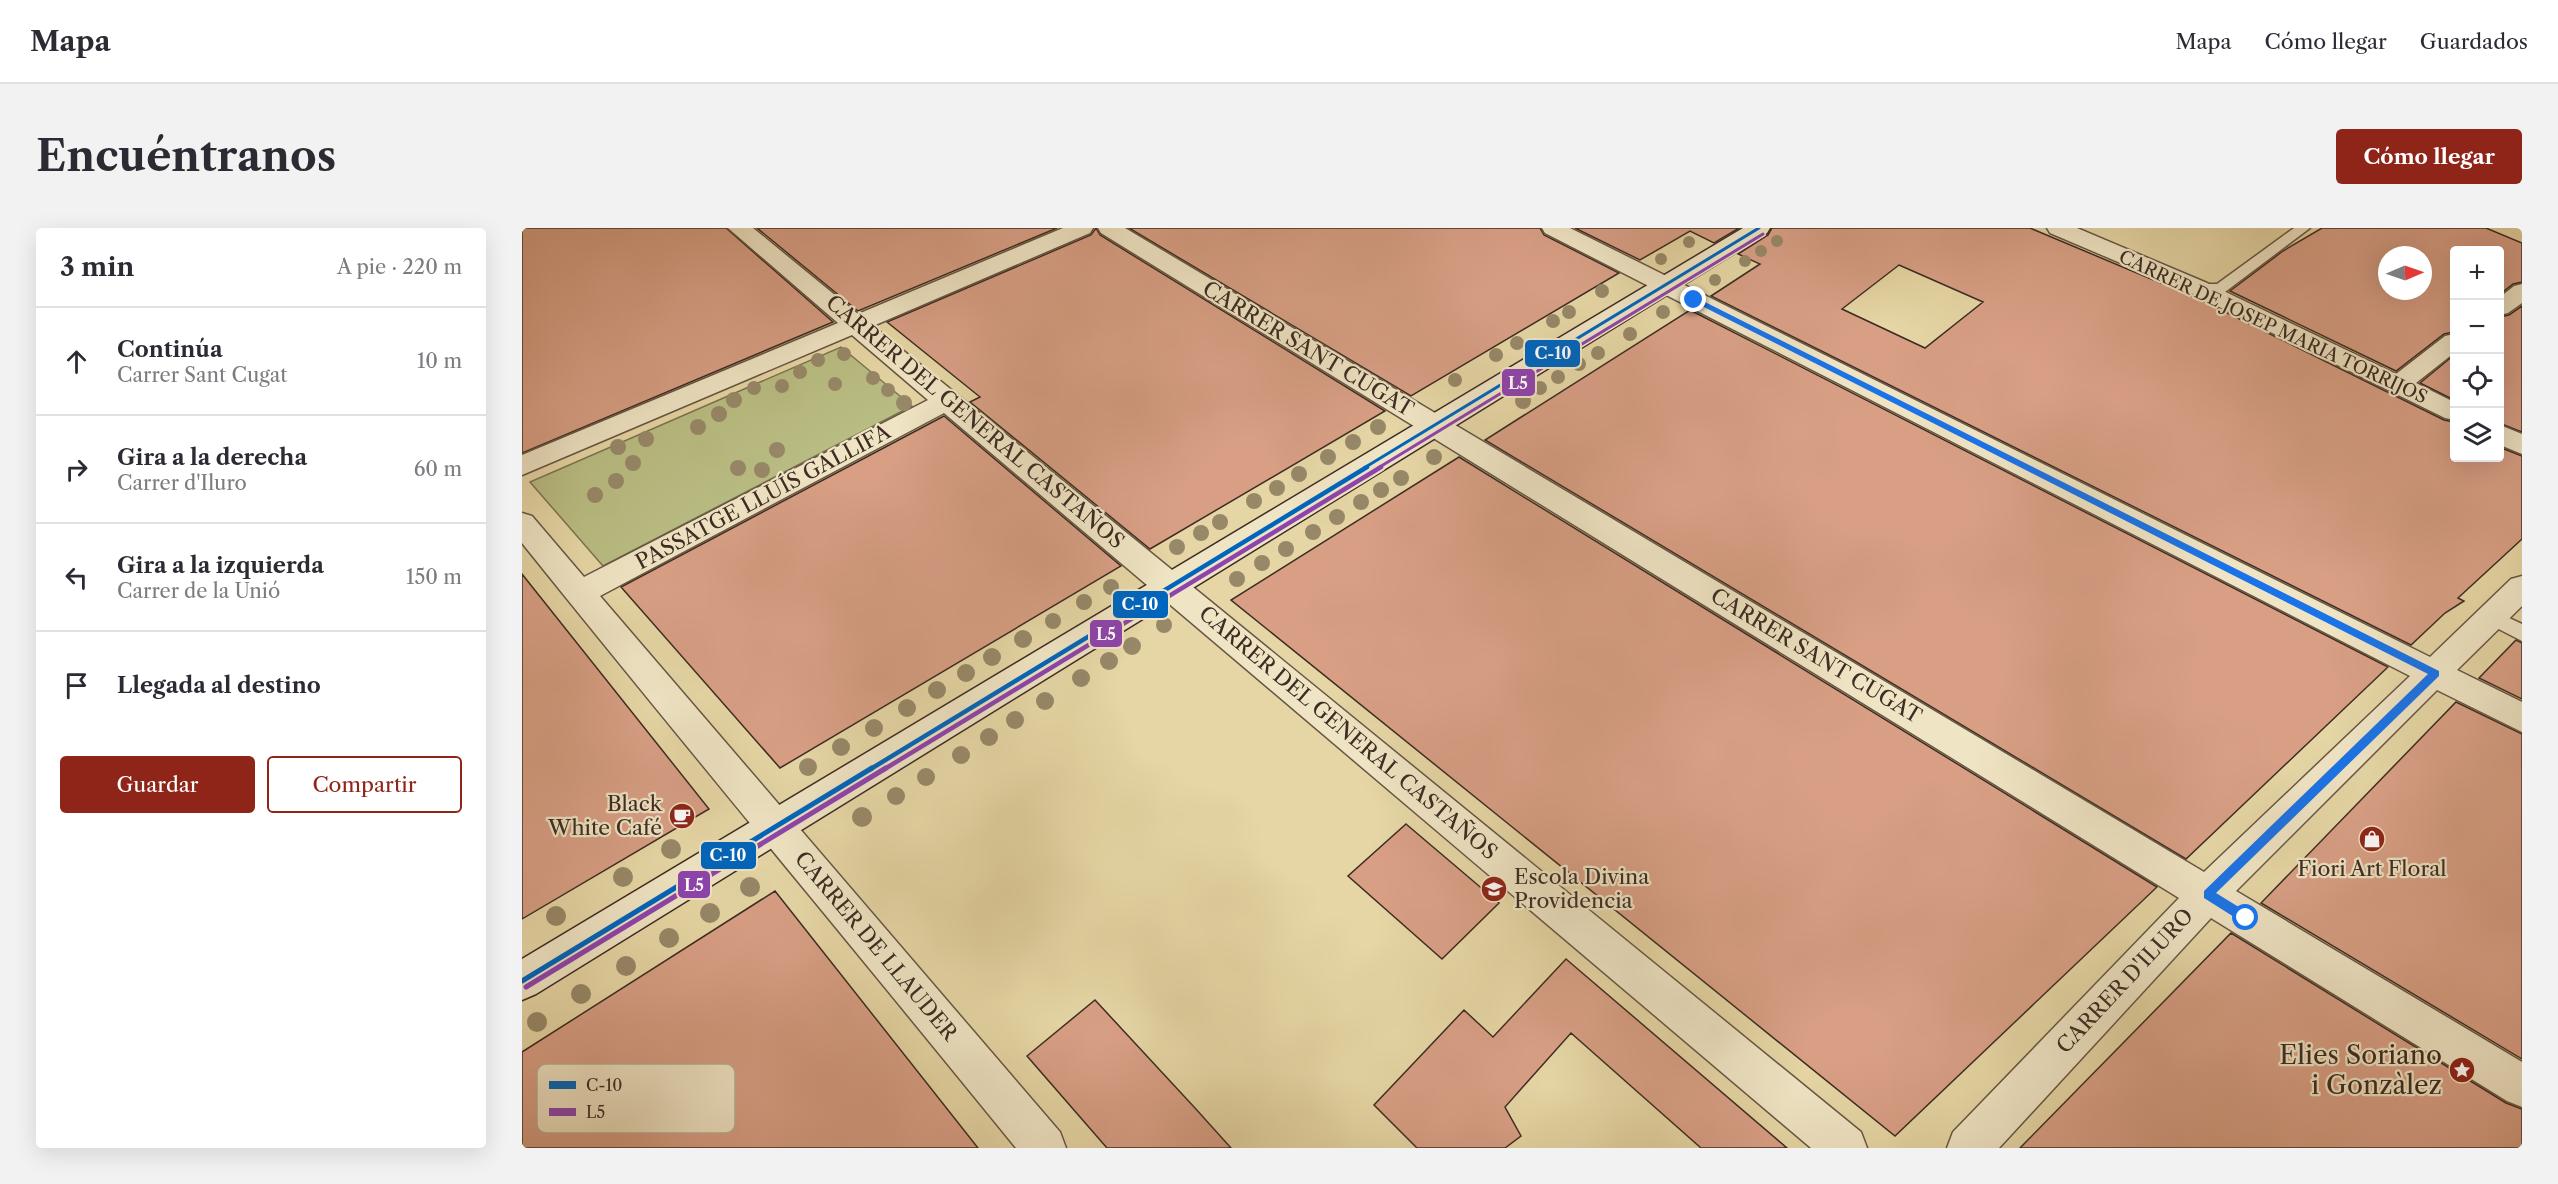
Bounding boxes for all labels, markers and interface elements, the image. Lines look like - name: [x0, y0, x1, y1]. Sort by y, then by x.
- text: Mapa: [30, 24, 111, 58]
- text: Mapa: [2175, 29, 2232, 54]
- text: Cómo llegar: [2265, 29, 2387, 54]
- text: Guardados: [2420, 29, 2528, 54]
- button: Cómo llegar: [2336, 129, 2522, 184]
- text: Encuéntranos: [36, 130, 336, 182]
- street label: CARRER DE JOSEP MARIA TORRIJOS: [2115, 246, 2431, 408]
- north arrow: [2378, 246, 2432, 300]
- map controls: [2450, 246, 2504, 462]
- button: +: [2450, 246, 2504, 300]
- text: 3 min: [60, 251, 134, 283]
- text: A pie · 220 m: [337, 255, 462, 279]
- street label: CARRER SANT CUGAT: [1198, 276, 1418, 422]
- route end: [1680, 286, 1706, 312]
- street label: CARRER DEL GENERAL CASTAÑOS: [821, 289, 1129, 554]
- button: −: [2450, 300, 2504, 354]
- text: Continúa: [117, 336, 223, 363]
- line badge: C-10: [1524, 339, 1581, 368]
- text: C-10: [1535, 343, 1571, 363]
- icon: ahead: [60, 345, 93, 378]
- text: 10 m: [417, 349, 462, 373]
- button: locate: [2450, 354, 2504, 408]
- text: Carrer Sant Cugat: [117, 363, 287, 387]
- line badge: L5: [1501, 368, 1536, 397]
- text: L5: [1508, 373, 1528, 393]
- button: layers: [2450, 408, 2504, 462]
- street label: PASSATGE LLUÍS GALLIFA: [631, 418, 895, 574]
- text: Gira a la derecha: [117, 444, 307, 471]
- icon: right: [60, 453, 93, 486]
- text: 60 m: [414, 457, 462, 481]
- text: Carrer d'Iluro: [117, 471, 247, 495]
- text: Gira a la izquierda: [117, 552, 324, 579]
- icon: left: [60, 561, 93, 594]
- text: 150 m: [406, 565, 462, 589]
- text: Carrer de la Unió: [117, 579, 280, 603]
- street label: CARRER SANT CUGAT: [1706, 583, 1926, 729]
- line badge: C-10: [1112, 590, 1169, 619]
- text: C-10: [1122, 594, 1158, 614]
- street label: CARRER DEL GENERAL CASTAÑOS: [1194, 600, 1502, 865]
- line badge: L5: [1089, 619, 1123, 648]
- text: L5: [1096, 624, 1116, 644]
- icon: arrive: [60, 669, 93, 702]
- text: Llegada al destino: [117, 672, 321, 699]
- button: Guardar: [60, 756, 255, 813]
- button: Compartir: [267, 756, 462, 813]
- place label: Black White Café: [547, 791, 663, 840]
- cafe icon: Black White Café: [667, 801, 697, 831]
- shop icon: Fiori Art Floral: [2357, 824, 2387, 854]
- line badge: C-10: [700, 841, 757, 870]
- text: C-10: [710, 845, 746, 865]
- street label: CARRER DE LLAUDER: [790, 846, 964, 1046]
- place label: Fiori Art Floral: [2297, 856, 2447, 881]
- place label: Escola Divina Providencia: [1514, 864, 1650, 913]
- line badge: L5: [677, 870, 711, 899]
- school or university icon: Escola Divina Providencia: [1479, 874, 1509, 904]
- text: L5: [684, 875, 704, 895]
- street label: CARRER D'ILURO: [2051, 903, 2198, 1058]
- route start: [2232, 904, 2258, 930]
- place label: Elies Soriano i Gonzàlez: [2279, 1039, 2442, 1101]
- place icon: Elies Soriano i Gonzàlez: [2447, 1055, 2477, 1085]
- legend: [537, 1064, 735, 1133]
- text: C-10: [586, 1075, 622, 1095]
- text: L5: [586, 1102, 605, 1122]

